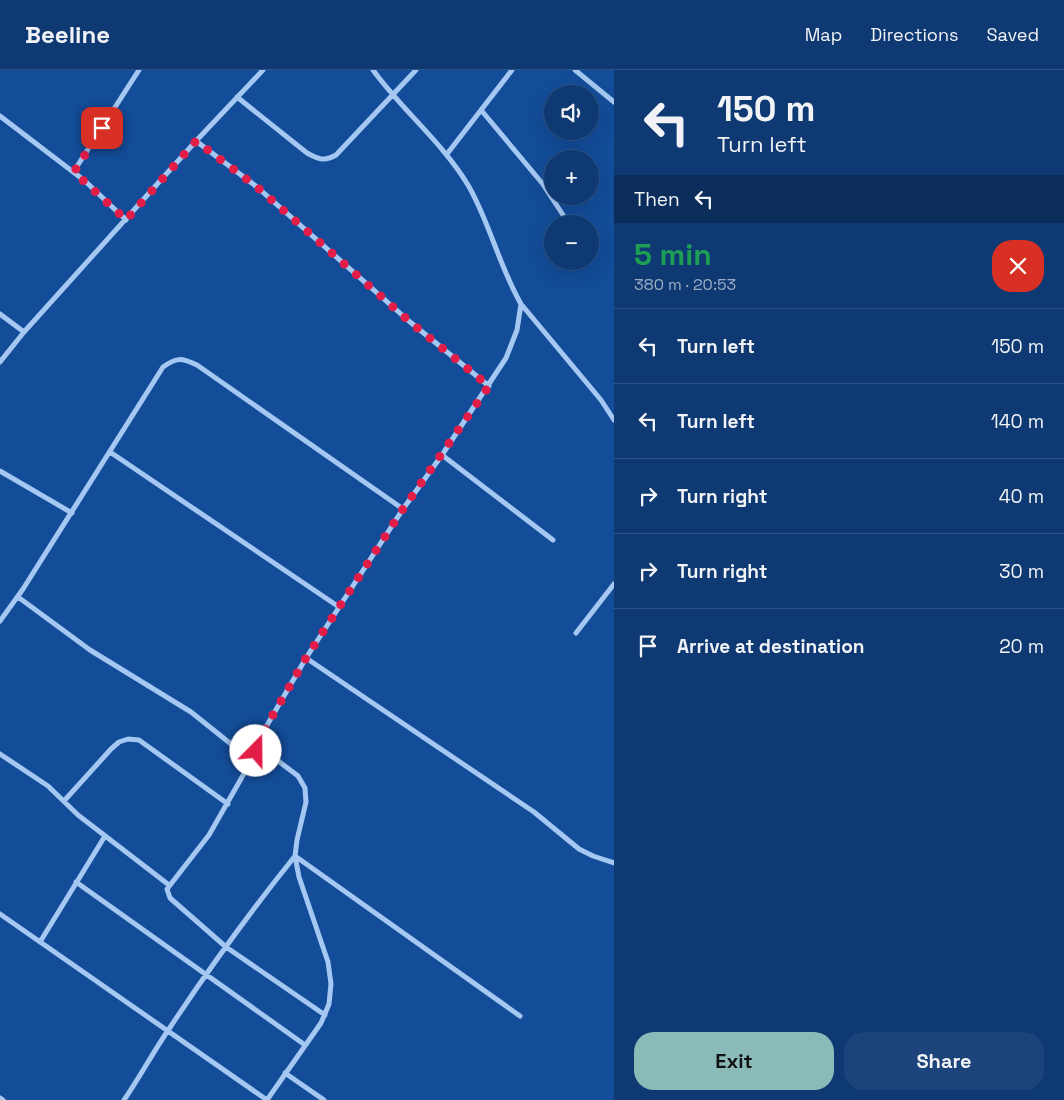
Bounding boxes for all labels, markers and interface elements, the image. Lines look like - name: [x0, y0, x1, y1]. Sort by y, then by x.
- text: Beeline: [25, 19, 110, 50]
- text: Map: [805, 23, 842, 46]
- text: Directions: [870, 23, 959, 46]
- text: Saved: [987, 23, 1039, 46]
- map controls: [544, 85, 599, 270]
- button: sound: [544, 85, 599, 140]
- text: 150 m: [717, 87, 815, 131]
- icon: left: [634, 90, 699, 155]
- pin: [81, 107, 123, 149]
- icon: arrive: [88, 114, 116, 142]
- text: Turn left: [717, 130, 807, 158]
- button: +: [544, 150, 599, 205]
- icon: left: [690, 185, 718, 213]
- text: Then: [634, 187, 680, 212]
- button: −: [544, 215, 599, 270]
- text: 5 min: [634, 235, 712, 274]
- button: close: [992, 240, 1044, 292]
- text: 380 m · 20:53: [634, 274, 736, 295]
- icon: left: [634, 332, 662, 360]
- text: Turn left: [677, 334, 755, 359]
- text: 150 m: [991, 334, 1044, 359]
- icon: left: [634, 407, 662, 435]
- text: Turn left: [677, 409, 755, 434]
- text: 140 m: [991, 409, 1044, 434]
- icon: right: [634, 482, 662, 510]
- text: Turn right: [677, 484, 767, 509]
- text: 40 m: [999, 484, 1044, 509]
- icon: right: [634, 557, 662, 585]
- text: Turn right: [677, 559, 767, 584]
- text: 30 m: [999, 559, 1044, 584]
- icon: arrive: [634, 632, 662, 660]
- text: Arrive at destination: [677, 634, 865, 659]
- text: 20 m: [999, 634, 1044, 659]
- position arrow: [229, 724, 281, 776]
- button: Exit: [634, 1032, 834, 1090]
- button: Share: [844, 1032, 1044, 1090]

